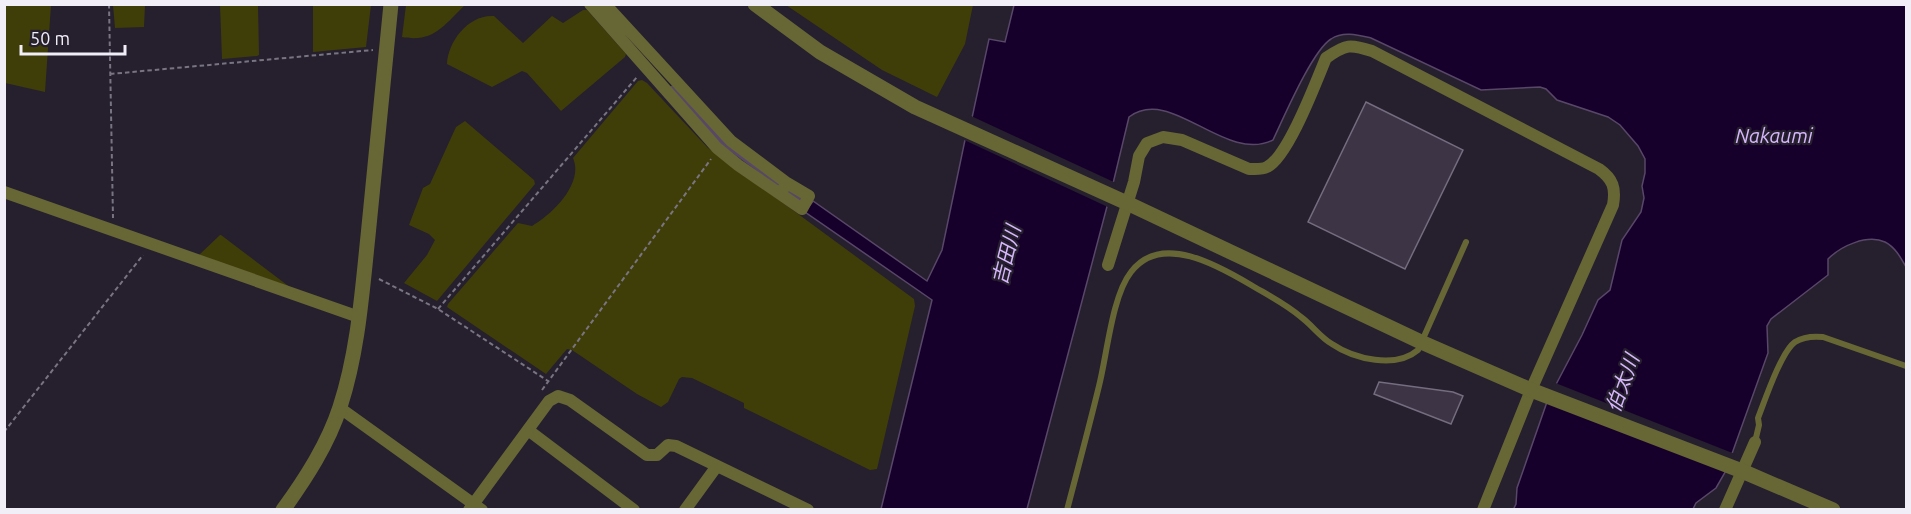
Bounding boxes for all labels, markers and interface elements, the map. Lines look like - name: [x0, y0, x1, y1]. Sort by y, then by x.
- scale bar: [21, 18, 124, 56]
- text: 50 m: [30, 28, 70, 48]
- water label: Nakaumi: [1735, 124, 1814, 147]
- water label: 吉田川: [988, 221, 1025, 287]
- water label: 伯太川: [1601, 349, 1644, 415]

